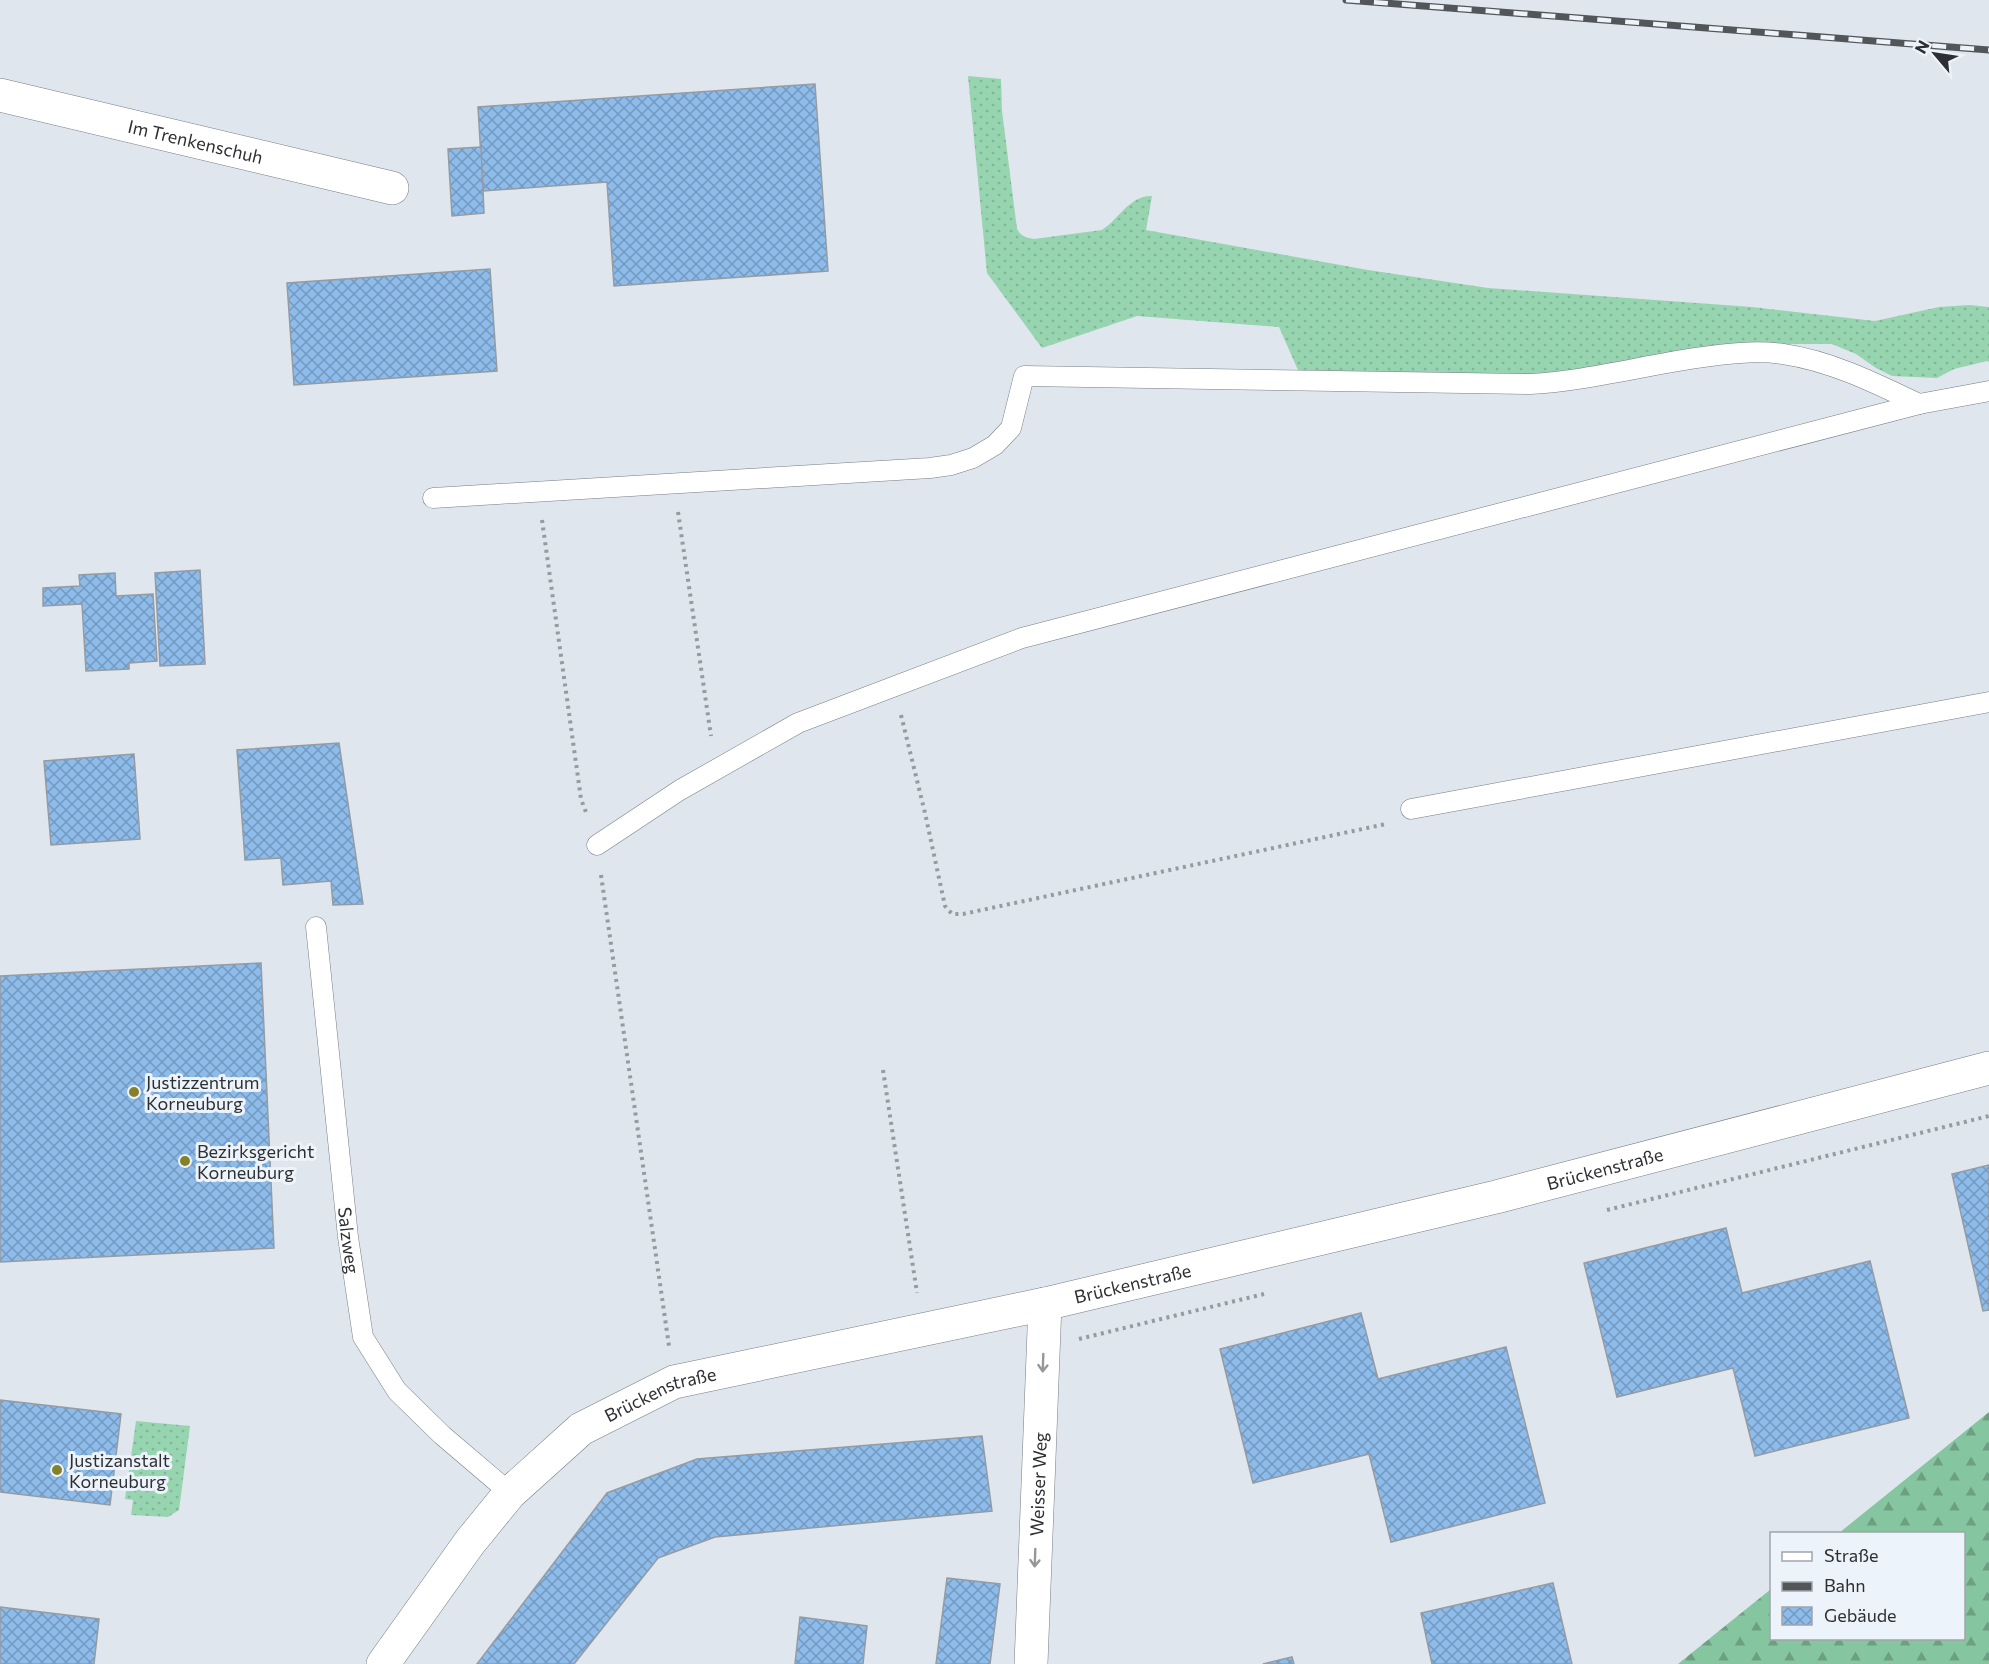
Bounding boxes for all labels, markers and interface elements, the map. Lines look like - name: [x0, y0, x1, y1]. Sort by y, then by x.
- north arrow: [1905, 24, 1965, 84]
- text: N: [1910, 37, 1933, 56]
- street label: Im Trenkenschuh: [126, 115, 265, 168]
- place label: Justizzentrum Korneuburg: [146, 1071, 259, 1114]
- marker: Justizzentrum Korneuburg: [127, 1085, 141, 1099]
- place label: Bezirksgericht Korneuburg: [197, 1140, 314, 1183]
- street label: Brückenstraße: [1544, 1143, 1665, 1194]
- marker: Bezirksgericht Korneuburg: [178, 1154, 192, 1168]
- street label: Salzweg: [334, 1206, 364, 1275]
- street label: Brückenstraße: [1072, 1259, 1193, 1308]
- one-way arrow: [1037, 1352, 1049, 1372]
- street label: Brückenstraße: [601, 1362, 718, 1426]
- street label: Weisser Weg: [1025, 1431, 1051, 1537]
- place label: Justizanstalt Korneuburg: [69, 1449, 170, 1492]
- marker: Justizanstalt Korneuburg: [50, 1463, 64, 1477]
- legend: [1770, 1532, 1965, 1640]
- text: Straße: [1824, 1544, 1879, 1566]
- one-way arrow: [1030, 1547, 1041, 1567]
- text: Bahn: [1824, 1574, 1866, 1596]
- text: Gebäude: [1824, 1604, 1897, 1626]

